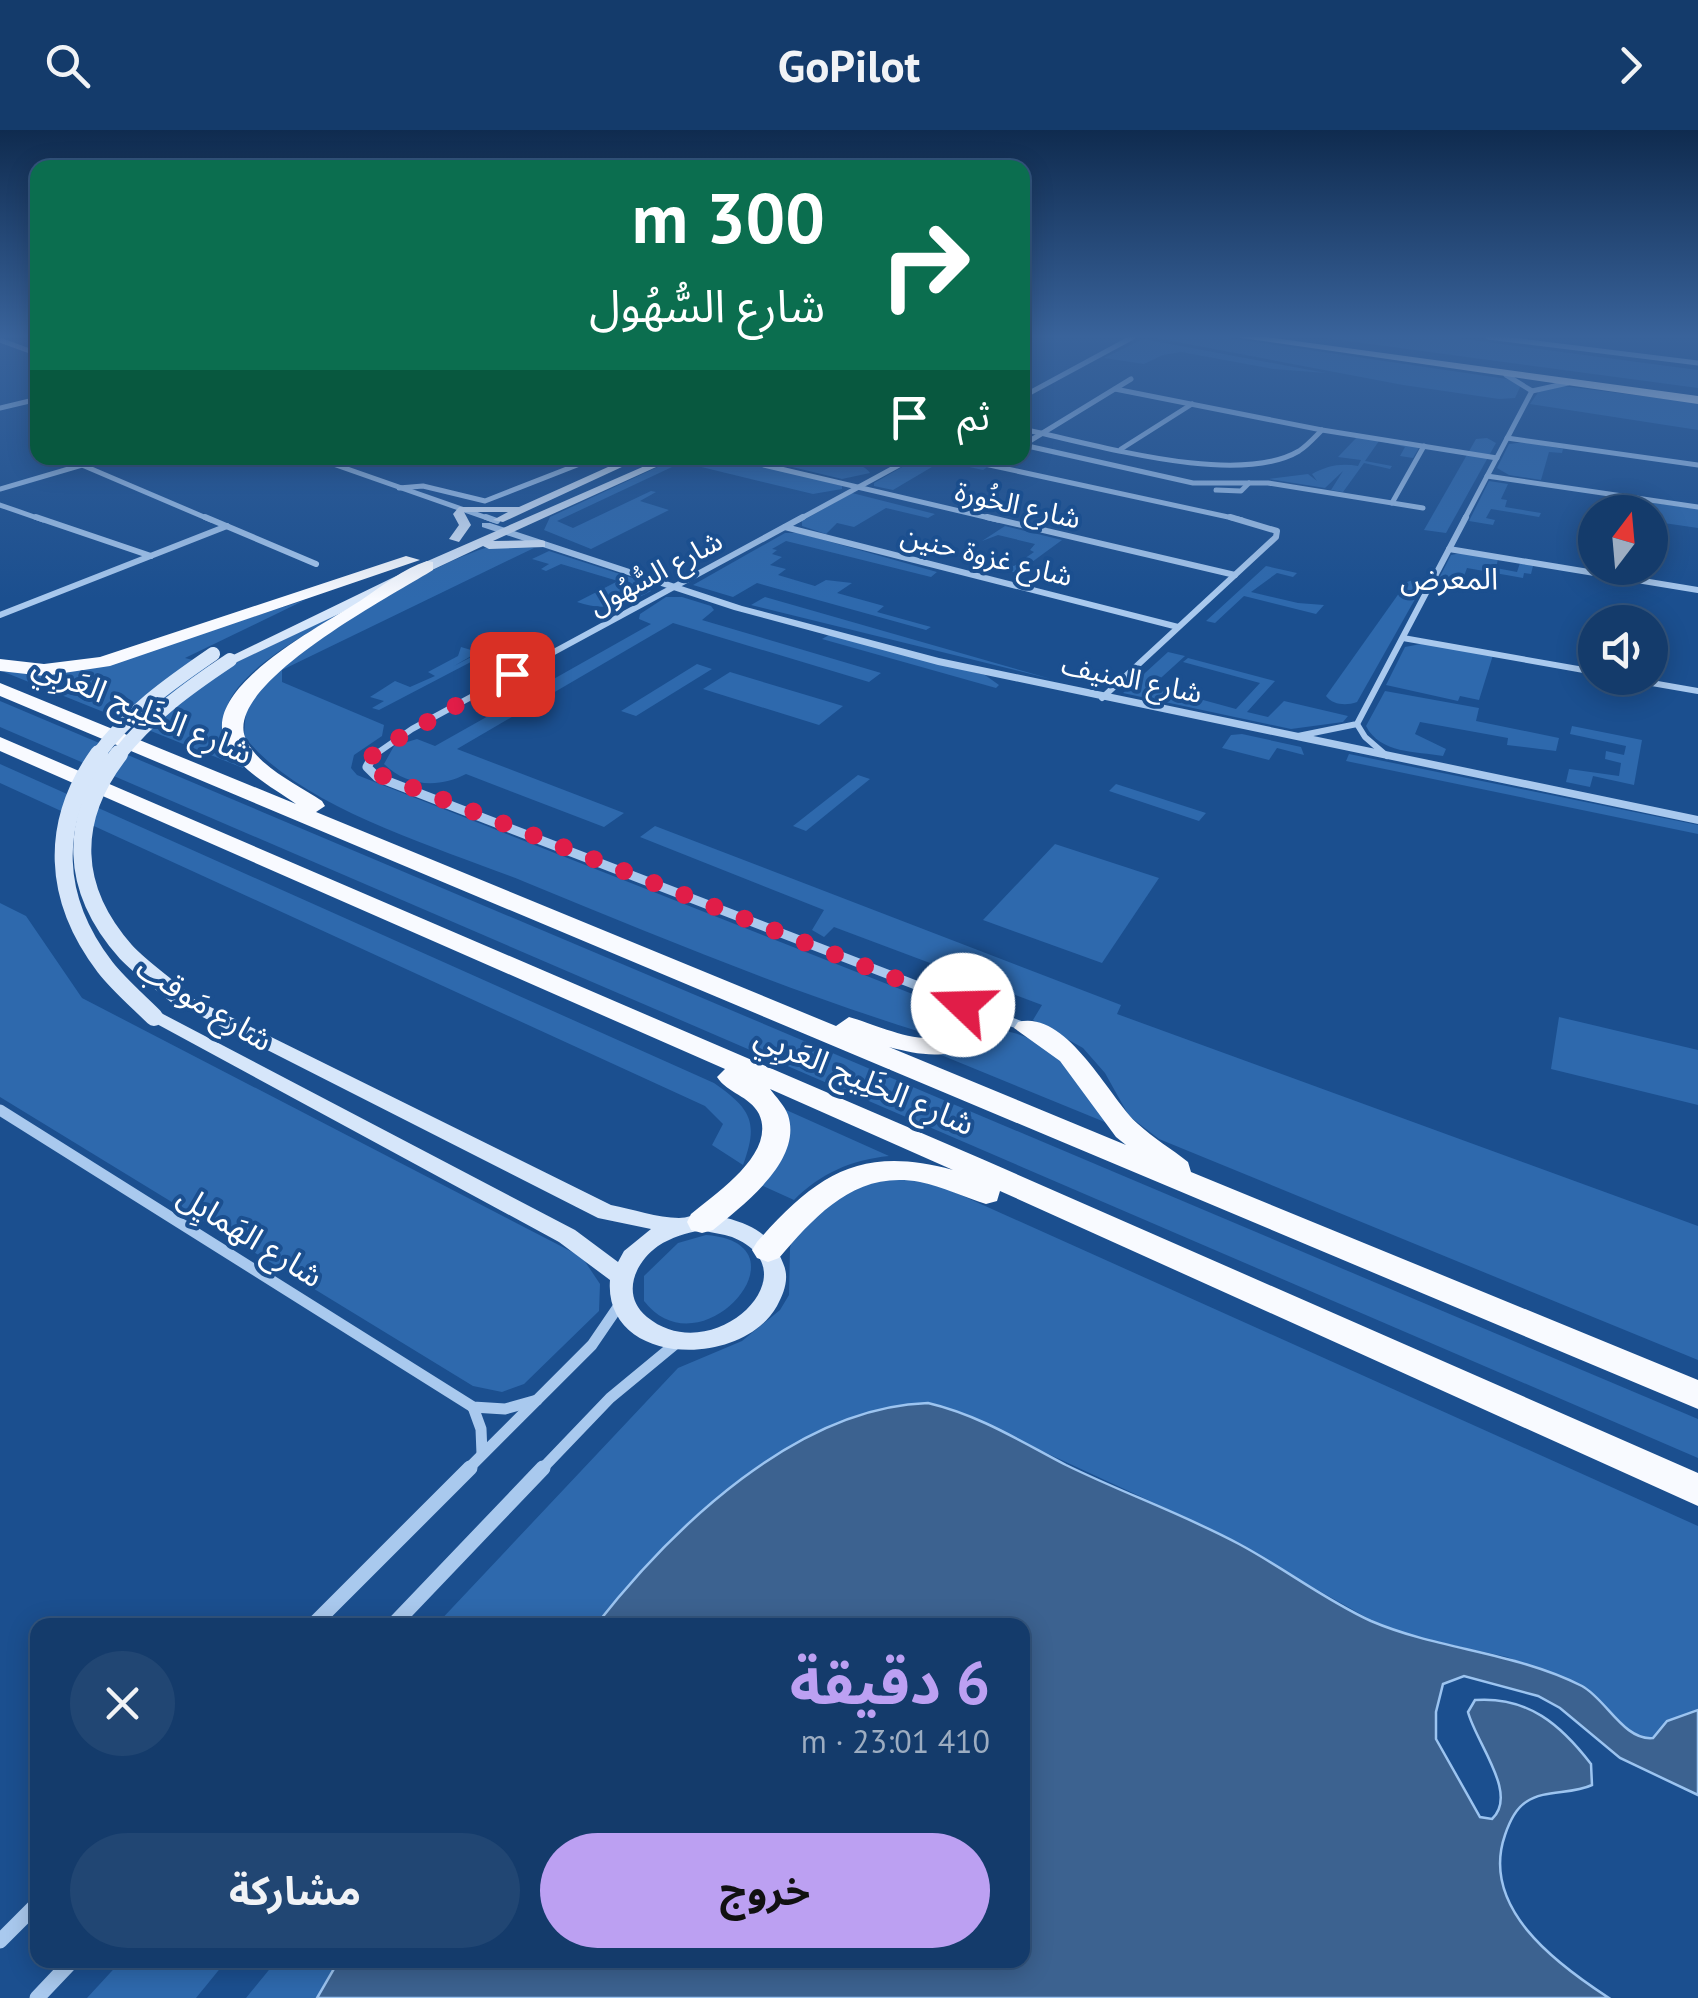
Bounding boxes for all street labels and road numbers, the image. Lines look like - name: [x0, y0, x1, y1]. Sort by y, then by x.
- street label: شارع الخُورة: [951, 472, 1084, 539]
- street label: شارع غزوة حنين: [897, 516, 1077, 597]
- street label: شارع السُّهُول: [582, 521, 730, 625]
- street label: شارع الخَلِيج العَربِي: [25, 643, 259, 777]
- street label: شارع المنيف: [1058, 645, 1206, 714]
- street label: شارع مَوقب: [127, 946, 281, 1064]
- street label: شارع الخَلِيج العَربِي: [747, 1014, 981, 1148]
- street label: شارع الهَمايِل: [168, 1174, 332, 1300]

